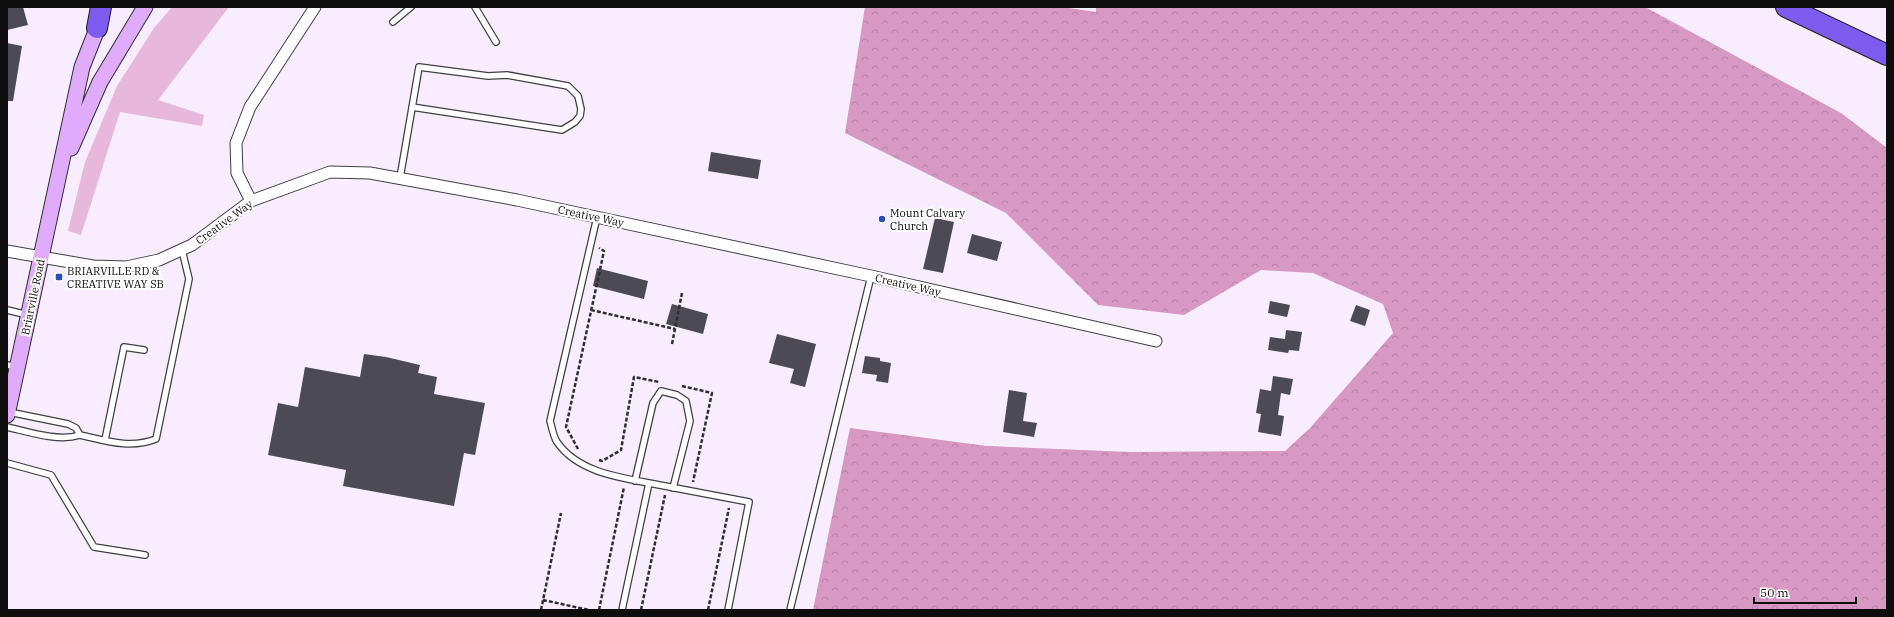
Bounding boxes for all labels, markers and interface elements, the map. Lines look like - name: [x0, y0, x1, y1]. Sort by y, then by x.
- street label: Creative Way: [193, 197, 255, 247]
- street label: Creative Way: [557, 202, 625, 230]
- place label: Mount Calvary Church: [890, 206, 965, 233]
- marker: Mount Calvary Church: [877, 214, 887, 224]
- street label: Briarville Road: [18, 257, 48, 336]
- place label: BRIARVILLE RD & CREATIVE WAY SB: [67, 264, 164, 291]
- street label: Creative Way: [874, 271, 942, 299]
- marker: BRIARVILLE RD & CREATIVE WAY SB: [54, 272, 64, 282]
- scale bar: [1754, 579, 1856, 605]
- text: 50 m: [1760, 585, 1789, 600]

